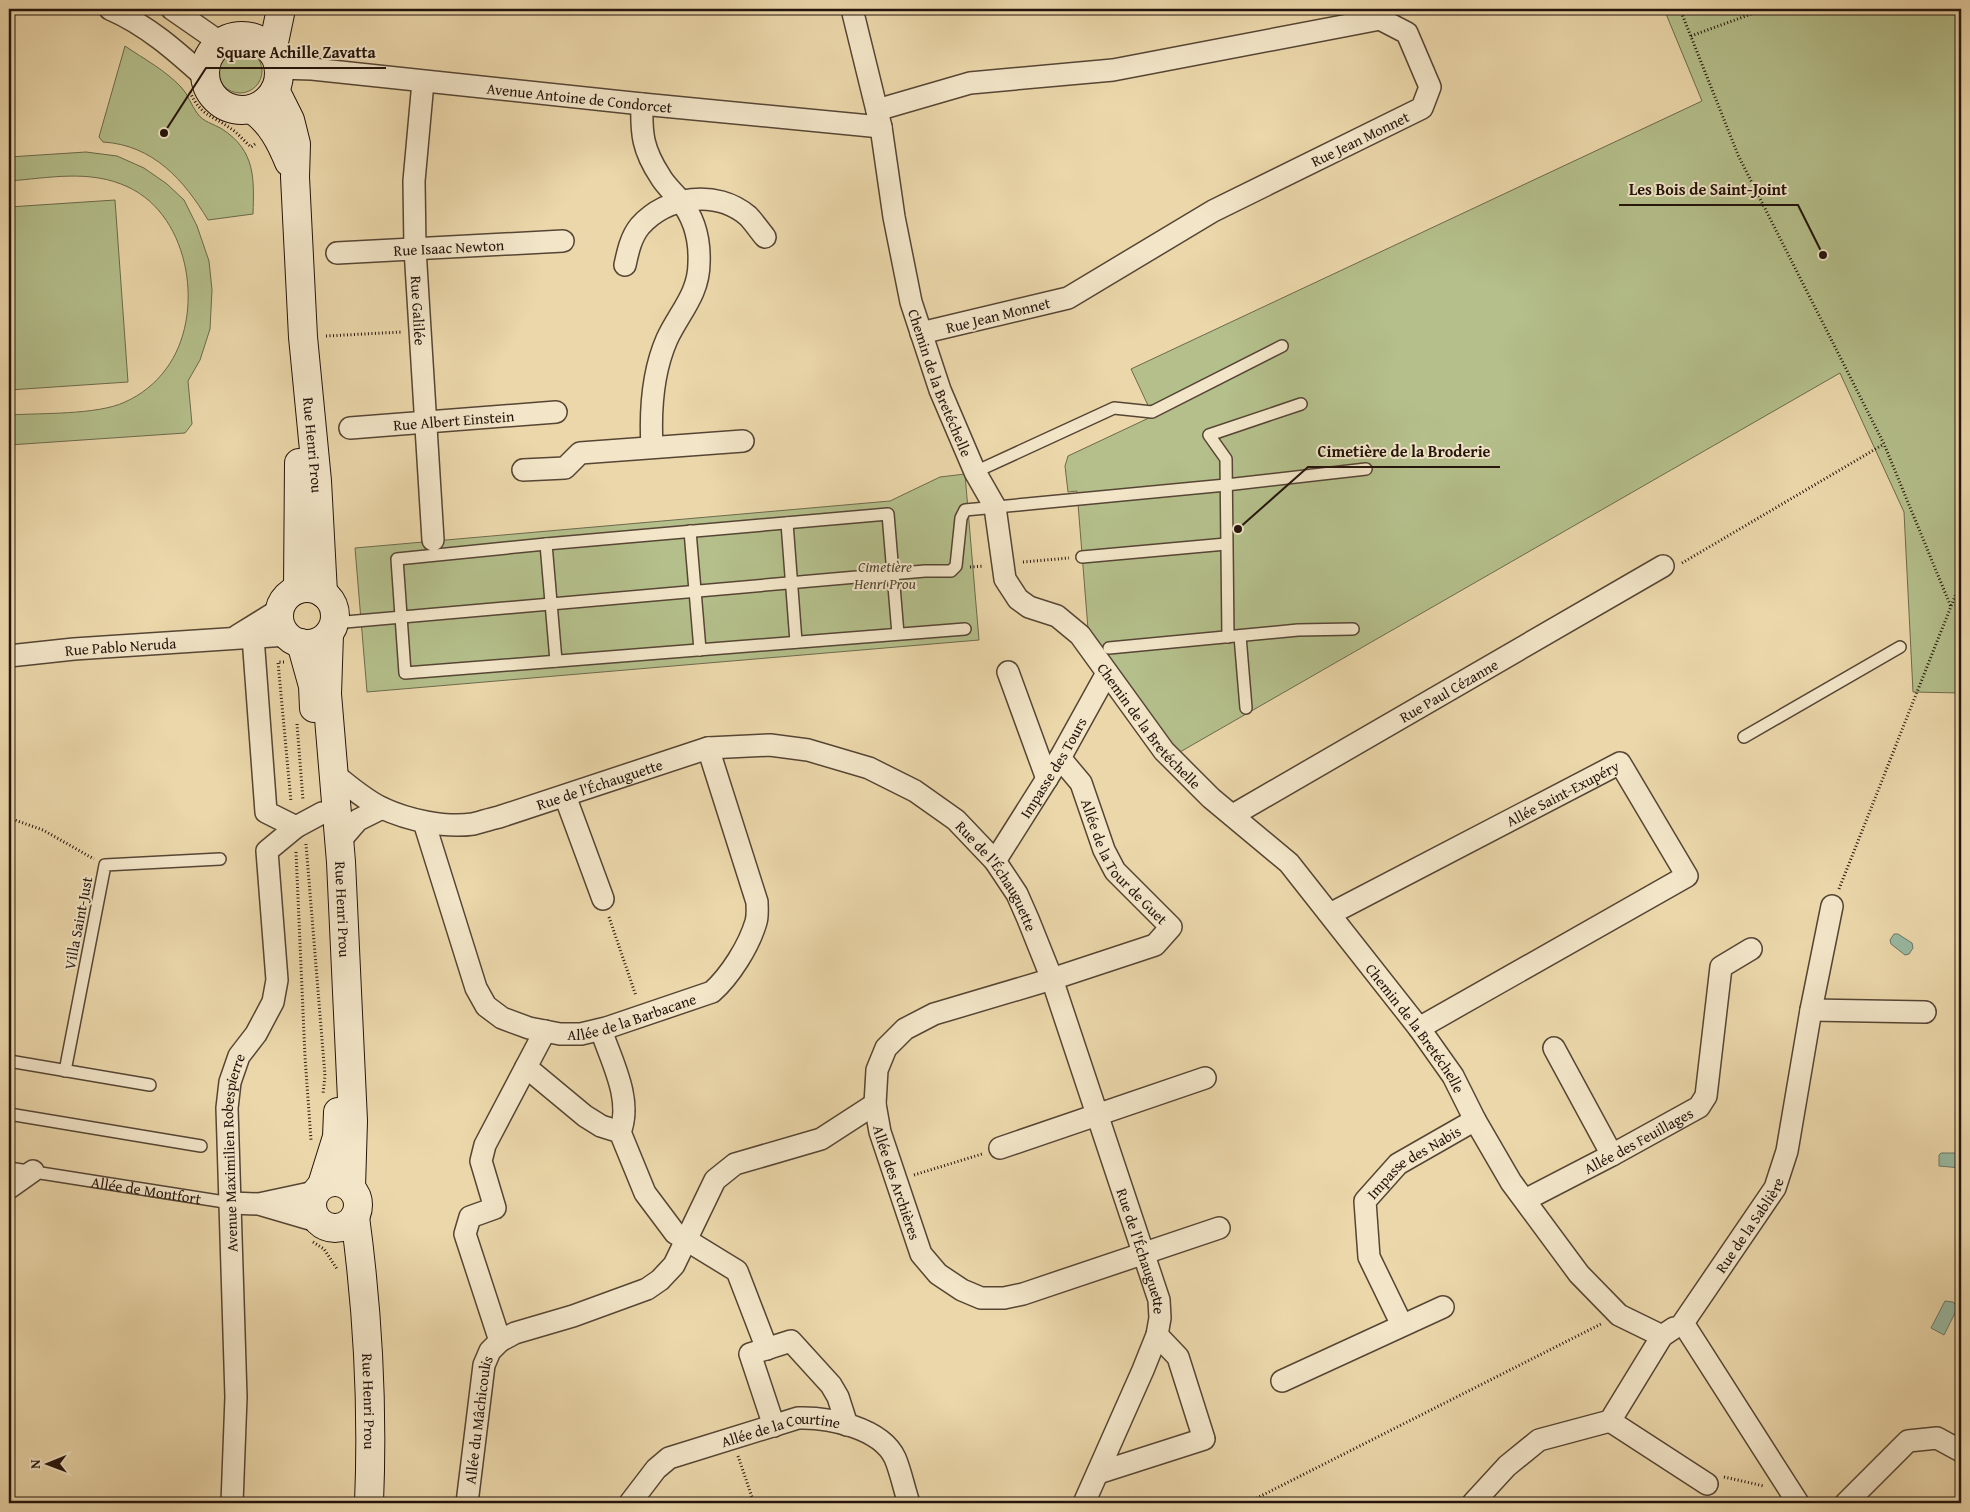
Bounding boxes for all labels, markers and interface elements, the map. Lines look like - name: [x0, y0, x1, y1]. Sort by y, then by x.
- callout: Square Achille Zavatta: [206, 37, 386, 68]
- text: Square Achille Zavatta: [216, 40, 377, 64]
- street label: Avenue Antoine de Condorcet: [486, 77, 674, 117]
- street label: Rue Jean Monnet: [1307, 106, 1413, 172]
- callout: Les Bois de Saint-Joint: [1619, 174, 1798, 205]
- text: Les Bois de Saint-Joint: [1629, 177, 1787, 201]
- street label: Rue Isaac Newton: [393, 234, 505, 260]
- street label: Rue Galilée: [406, 275, 431, 346]
- street label: Rue Jean Monnet: [944, 292, 1053, 338]
- street label: Chemin de la Bretéchelle: [903, 306, 978, 460]
- street label: Rue Henri Prou: [298, 396, 328, 494]
- street label: Rue Albert Einstein: [392, 405, 516, 435]
- callout: Cimetière de la Broderie: [1308, 436, 1500, 467]
- text: Cimetière de la Broderie: [1318, 439, 1491, 463]
- park label: Cimetière Henri Prou: [853, 556, 916, 594]
- street label: Rue Pablo Neruda: [64, 632, 177, 660]
- street label: Rue Paul Cézanne: [1395, 653, 1502, 727]
- street label: Chemin de la Bretéchelle: [1093, 658, 1206, 793]
- street label: Impasse des Tours: [1014, 713, 1091, 822]
- street label: Rue de l'Échauguette: [534, 753, 665, 814]
- street label: Allée Saint-Exupéry: [1502, 755, 1623, 831]
- street label: Allée de la Tour de Guet: [1077, 796, 1173, 929]
- street label: Rue de l'Échauguette: [951, 816, 1042, 934]
- street label: Rue Henri Prou: [330, 861, 356, 959]
- street label: Villa Saint-Just: [59, 874, 97, 971]
- street label: Chemin de la Bretéchelle: [1361, 959, 1470, 1096]
- street label: Allée de la Barbacane: [567, 988, 699, 1045]
- street label: Avenue Maximilien Robespierre: [216, 1051, 250, 1253]
- street label: Allée des Feuillages: [1580, 1102, 1697, 1178]
- street label: Impasse des Nabis: [1361, 1120, 1464, 1203]
- street label: Allée des Archières: [869, 1124, 926, 1242]
- street label: Allée de Montfort: [90, 1171, 203, 1209]
- street label: Rue de la Sablière: [1710, 1175, 1788, 1277]
- street label: Rue de l'Échauguette: [1112, 1185, 1170, 1315]
- street label: Allée du Mâchicoulis: [459, 1352, 498, 1485]
- street label: Rue Henri Prou: [358, 1353, 381, 1450]
- street label: Allée de la Courtine: [718, 1407, 843, 1452]
- north arrow: [22, 1440, 72, 1490]
- text: N: [25, 1459, 45, 1469]

